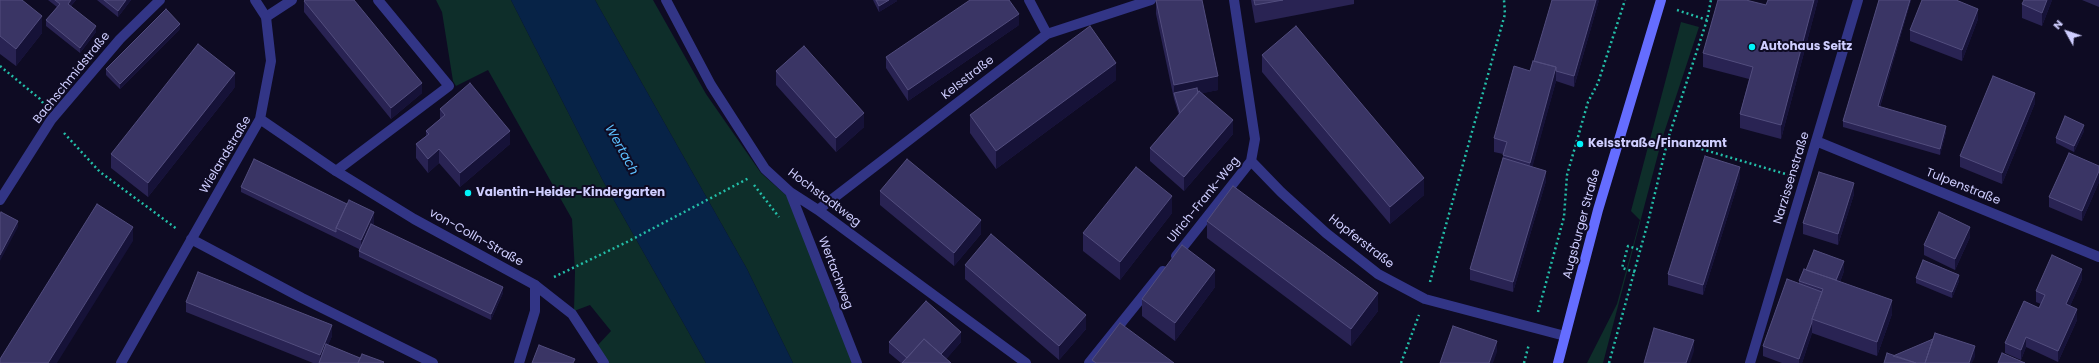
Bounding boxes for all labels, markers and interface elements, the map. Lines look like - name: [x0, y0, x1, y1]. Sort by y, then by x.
- north arrow: [2047, 12, 2087, 52]
- text: N: [2049, 16, 2067, 33]
- street label: Bachschmidstraße: [31, 29, 113, 127]
- place label: Autohaus Seitz: [1760, 40, 1852, 54]
- marker: Autohaus Seitz: [1747, 42, 1757, 52]
- street label: Kelsstraße: [939, 53, 997, 103]
- street label: Wielandstraße: [197, 114, 255, 196]
- water label: Wertach: [601, 122, 641, 178]
- street label: Narzissenstraße: [1771, 130, 1813, 226]
- place label: Kelsstraße/Finanzamt: [1588, 137, 1727, 151]
- marker: Kelsstraße/Finanzamt: [1575, 139, 1585, 149]
- street label: Ulrich-Frank-Weg: [1165, 154, 1243, 246]
- street label: Tulpenstraße: [1924, 165, 2002, 209]
- street label: Hochstadtweg: [785, 166, 863, 230]
- street label: Augsburger Straße: [1560, 167, 1604, 281]
- place label: Valentin-Heider-Kindergarten: [476, 186, 665, 200]
- marker: Valentin-Heider-Kindergarten: [463, 188, 473, 198]
- street label: von-Colln-Straße: [426, 206, 526, 270]
- street label: Hopferstraße: [1326, 212, 1396, 272]
- street label: Wertachweg: [815, 235, 855, 311]

